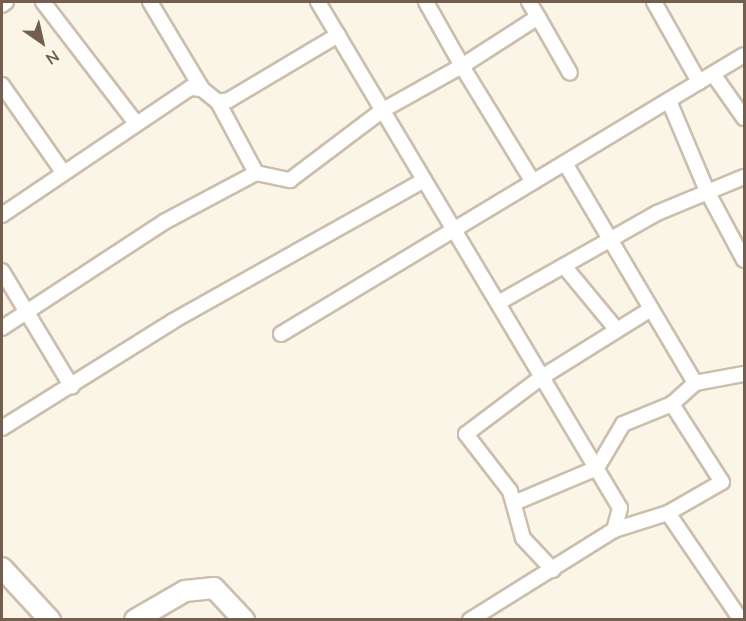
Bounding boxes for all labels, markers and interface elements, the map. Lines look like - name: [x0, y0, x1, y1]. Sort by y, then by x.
- north arrow: [12, 12, 72, 72]
- text: N: [41, 44, 63, 69]

